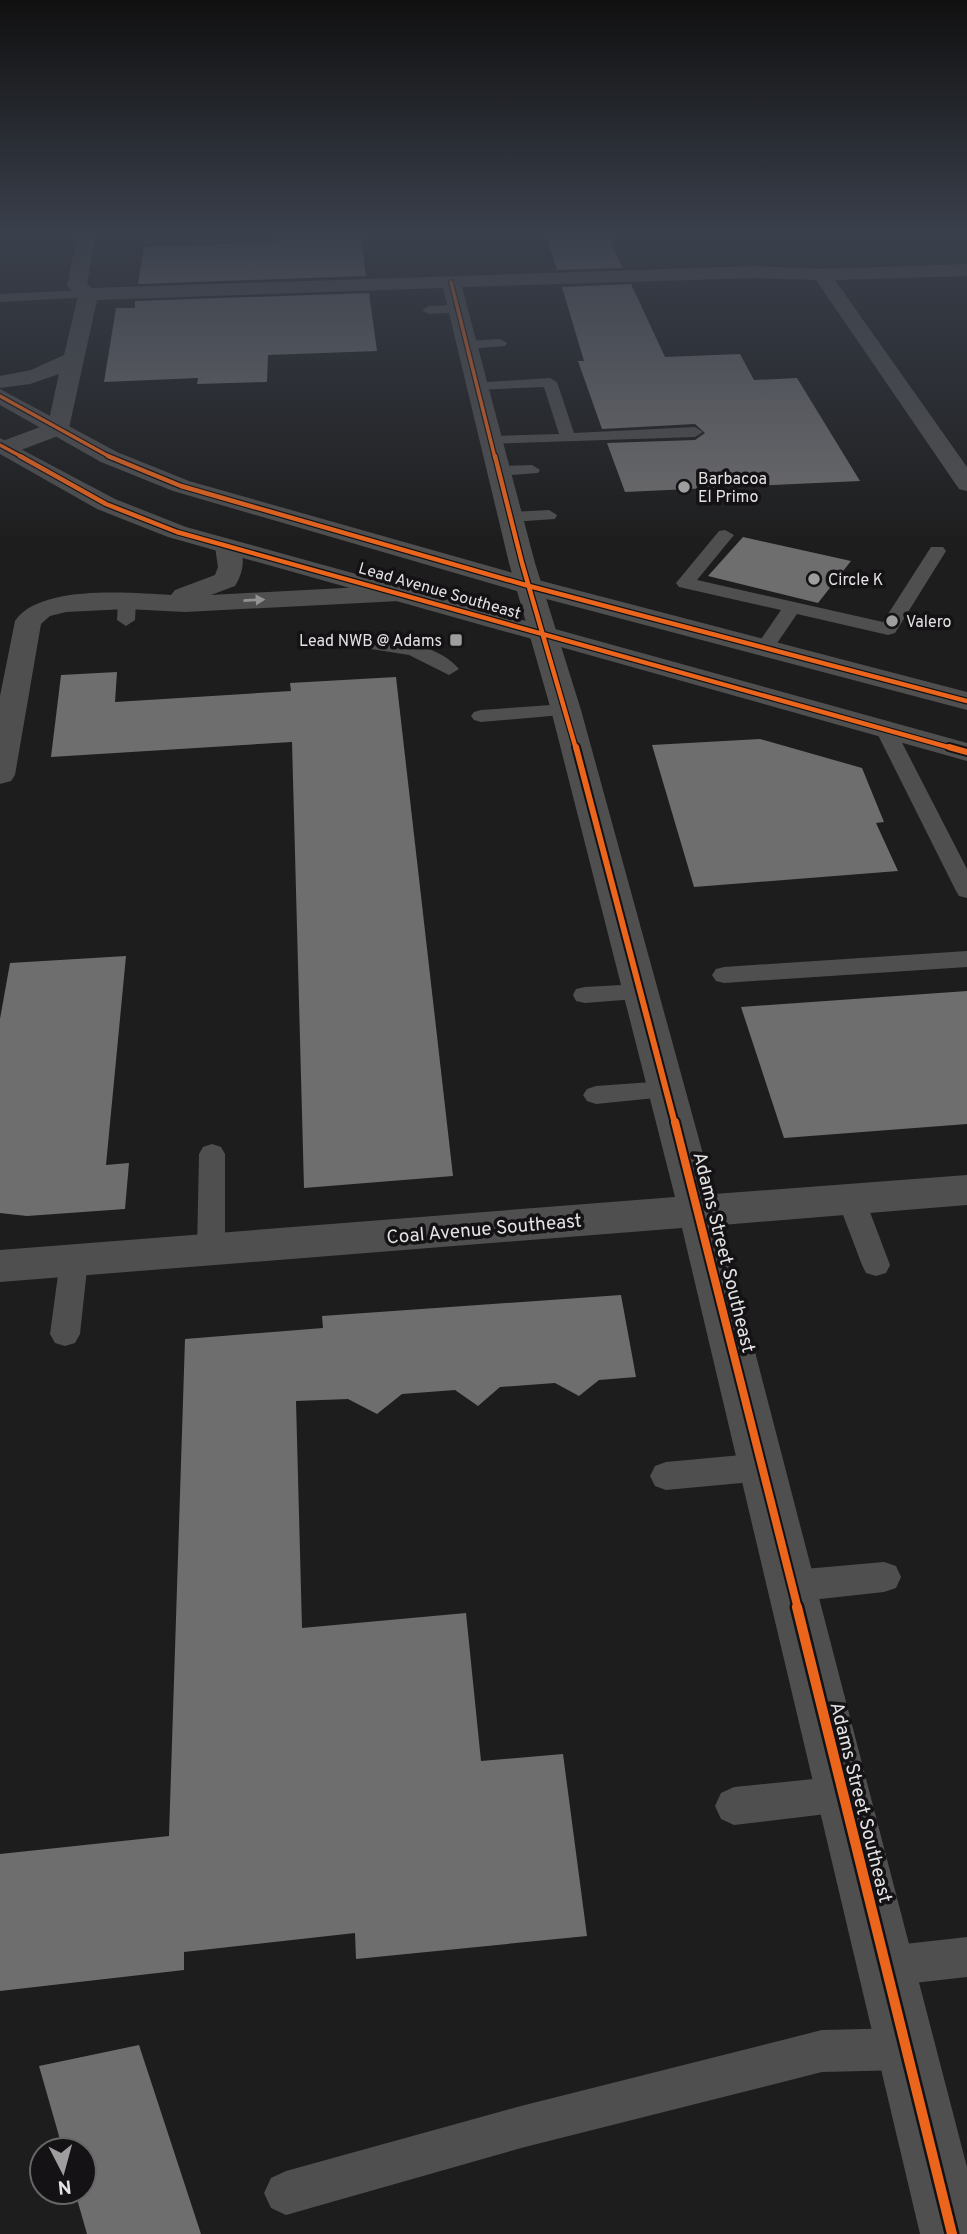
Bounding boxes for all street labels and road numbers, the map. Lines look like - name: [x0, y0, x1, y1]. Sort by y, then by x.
- street label: Lead Avenue Southeast: [356, 559, 523, 625]
- street label: Adams Street Southeast: [686, 1150, 760, 1355]
- street label: Coal Avenue Southeast: [385, 1209, 583, 1250]
- street label: Adams Street Southeast: [823, 1700, 897, 1905]

